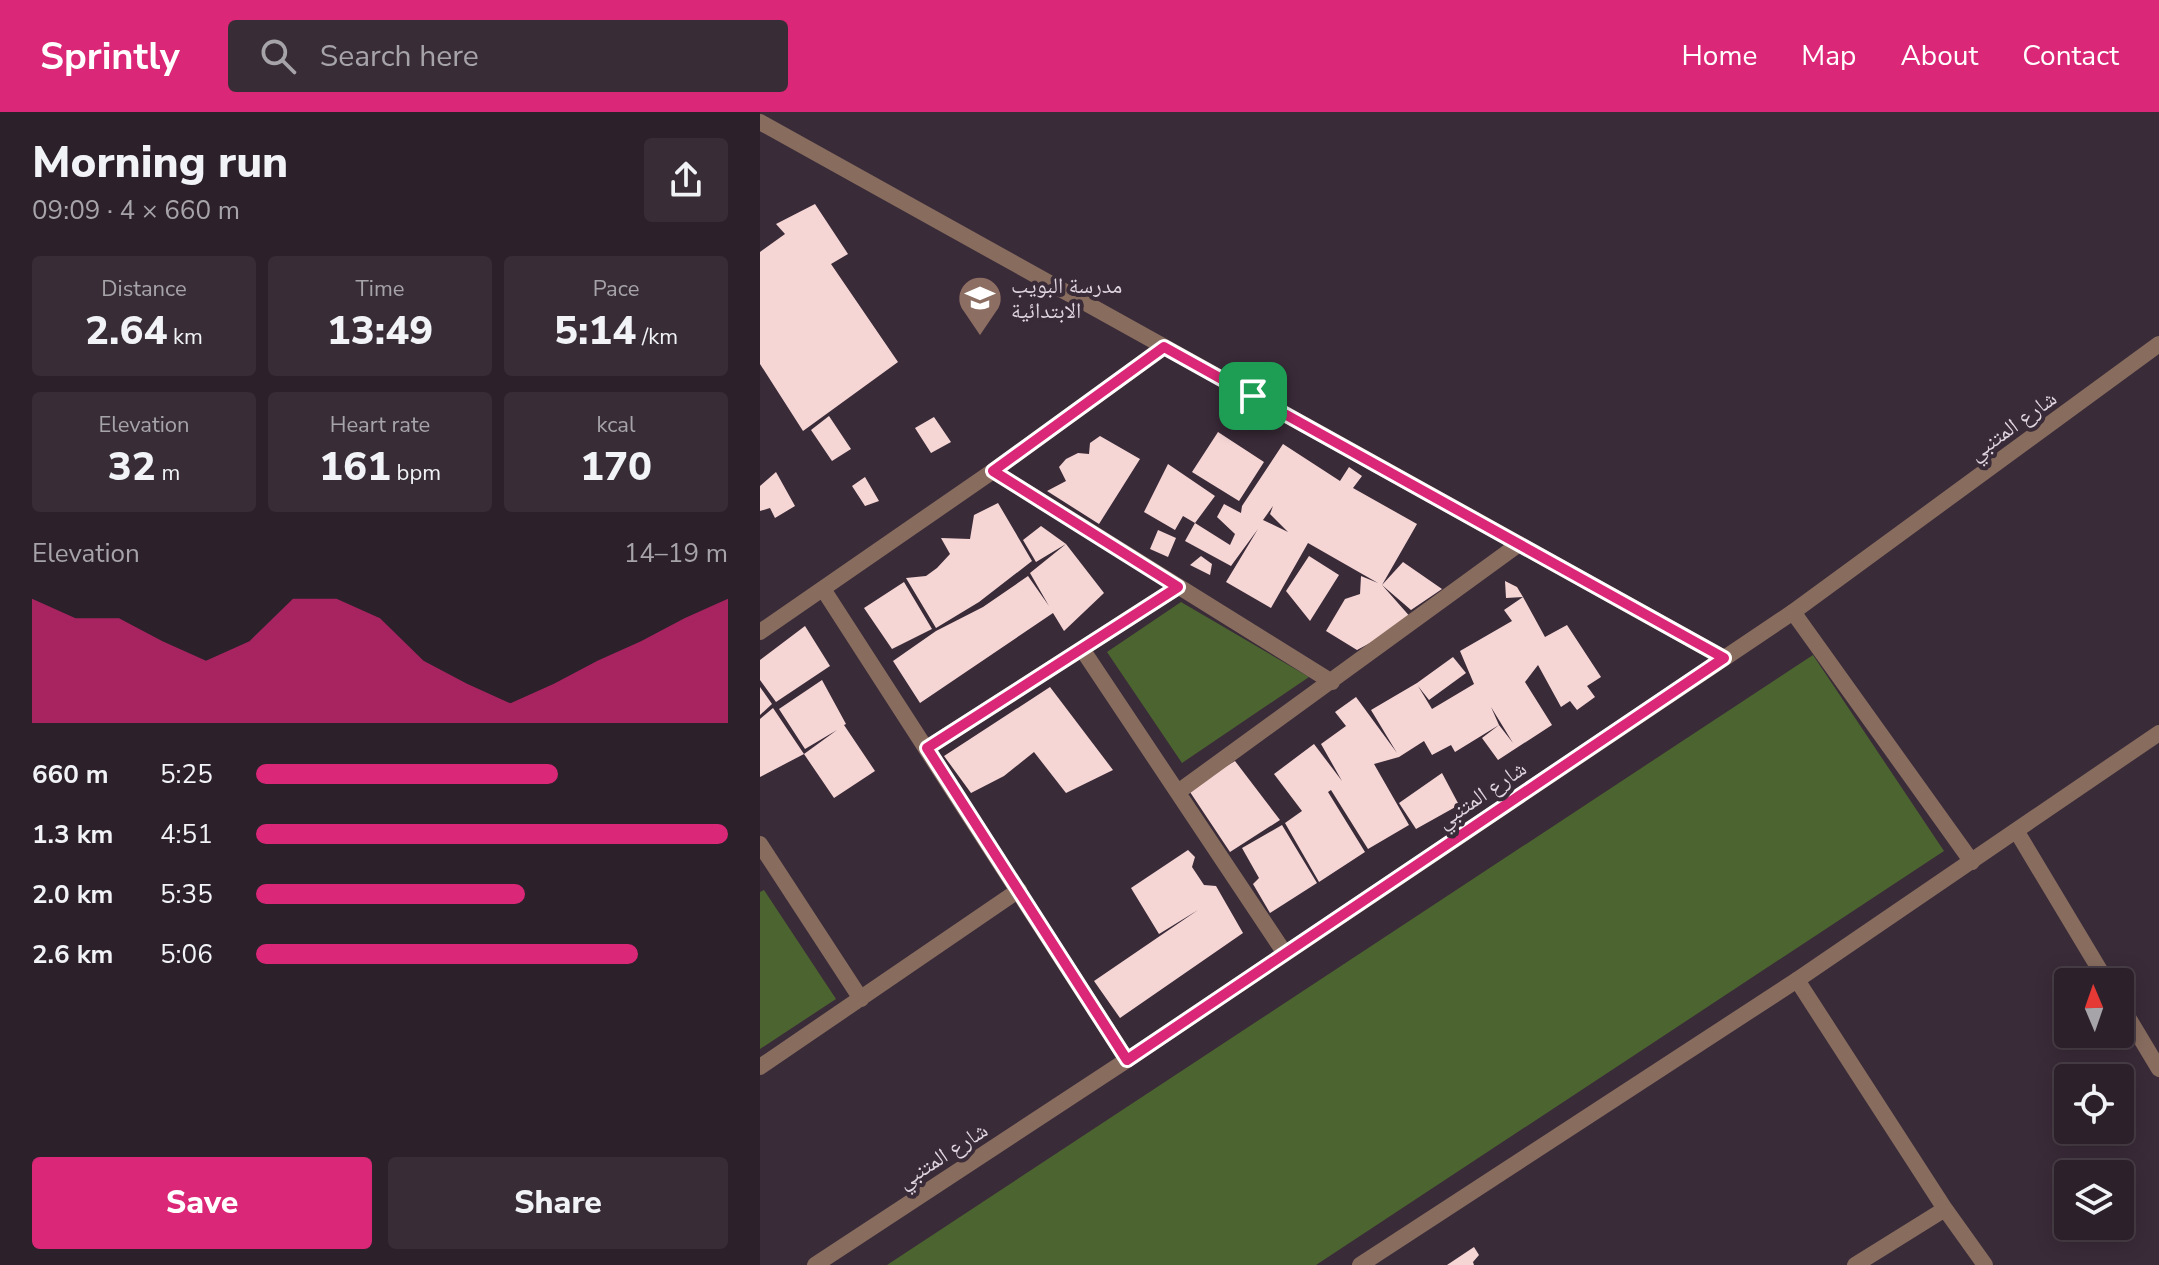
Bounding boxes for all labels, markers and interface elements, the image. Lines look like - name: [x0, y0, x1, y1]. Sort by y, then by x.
- search box: [228, 20, 788, 92]
- text: Sprintly: [40, 31, 180, 82]
- icon: search: [256, 34, 300, 78]
- text: Search here: [320, 36, 479, 77]
- text: Home: [1682, 37, 1757, 75]
- text: Map: [1801, 37, 1856, 75]
- text: About: [1900, 37, 1978, 75]
- text: Contact: [2022, 37, 2119, 75]
- text: Morning run: [32, 133, 288, 193]
- button: share: [644, 138, 728, 222]
- text: 09:09 · 4 × 660 m: [32, 193, 240, 228]
- place label: مدرسة البويب الابتدائية: [1011, 271, 1122, 326]
- text: Distance: [101, 274, 187, 304]
- text: Time: [356, 274, 404, 304]
- text: Pace: [593, 274, 639, 304]
- school or university icon: مدرسة البويب الابتدائية: [956, 274, 1004, 337]
- text: 2.64: [85, 304, 167, 358]
- text: 13:49: [327, 304, 433, 358]
- text: 5:14: [554, 304, 636, 358]
- text: km: [167, 322, 203, 352]
- text: /km: [636, 322, 678, 352]
- pin: [1219, 362, 1287, 430]
- icon: arrive: [1231, 374, 1275, 418]
- street label: شارع المتنبي: [1962, 384, 2064, 469]
- text: Elevation: [98, 410, 190, 440]
- text: Heart rate: [330, 410, 430, 440]
- text: kcal: [597, 410, 636, 440]
- text: 32: [108, 440, 156, 494]
- text: 161: [319, 440, 391, 494]
- text: 170: [580, 440, 652, 494]
- text: m: [156, 458, 180, 488]
- text: bpm: [391, 458, 441, 488]
- text: Elevation: [32, 536, 140, 571]
- text: 14–19 m: [624, 536, 728, 571]
- street label: شارع المتنبي: [1431, 754, 1533, 837]
- text: 660 m: [32, 757, 109, 792]
- text: 5:25: [160, 757, 213, 792]
- text: 1.3 km: [32, 817, 113, 852]
- text: 4:51: [160, 817, 213, 852]
- text: 2.0 km: [32, 877, 113, 912]
- text: 5:35: [160, 877, 213, 912]
- text: 2.6 km: [32, 937, 113, 972]
- text: 5:06: [160, 937, 213, 972]
- north arrow: [2054, 968, 2134, 1048]
- map controls: [2054, 968, 2134, 1240]
- button: locate: [2054, 1064, 2134, 1144]
- street label: شارع المتنبي: [891, 1115, 995, 1198]
- button: Save: [32, 1157, 372, 1249]
- button: Share: [388, 1157, 728, 1249]
- button: layers: [2054, 1160, 2134, 1240]

